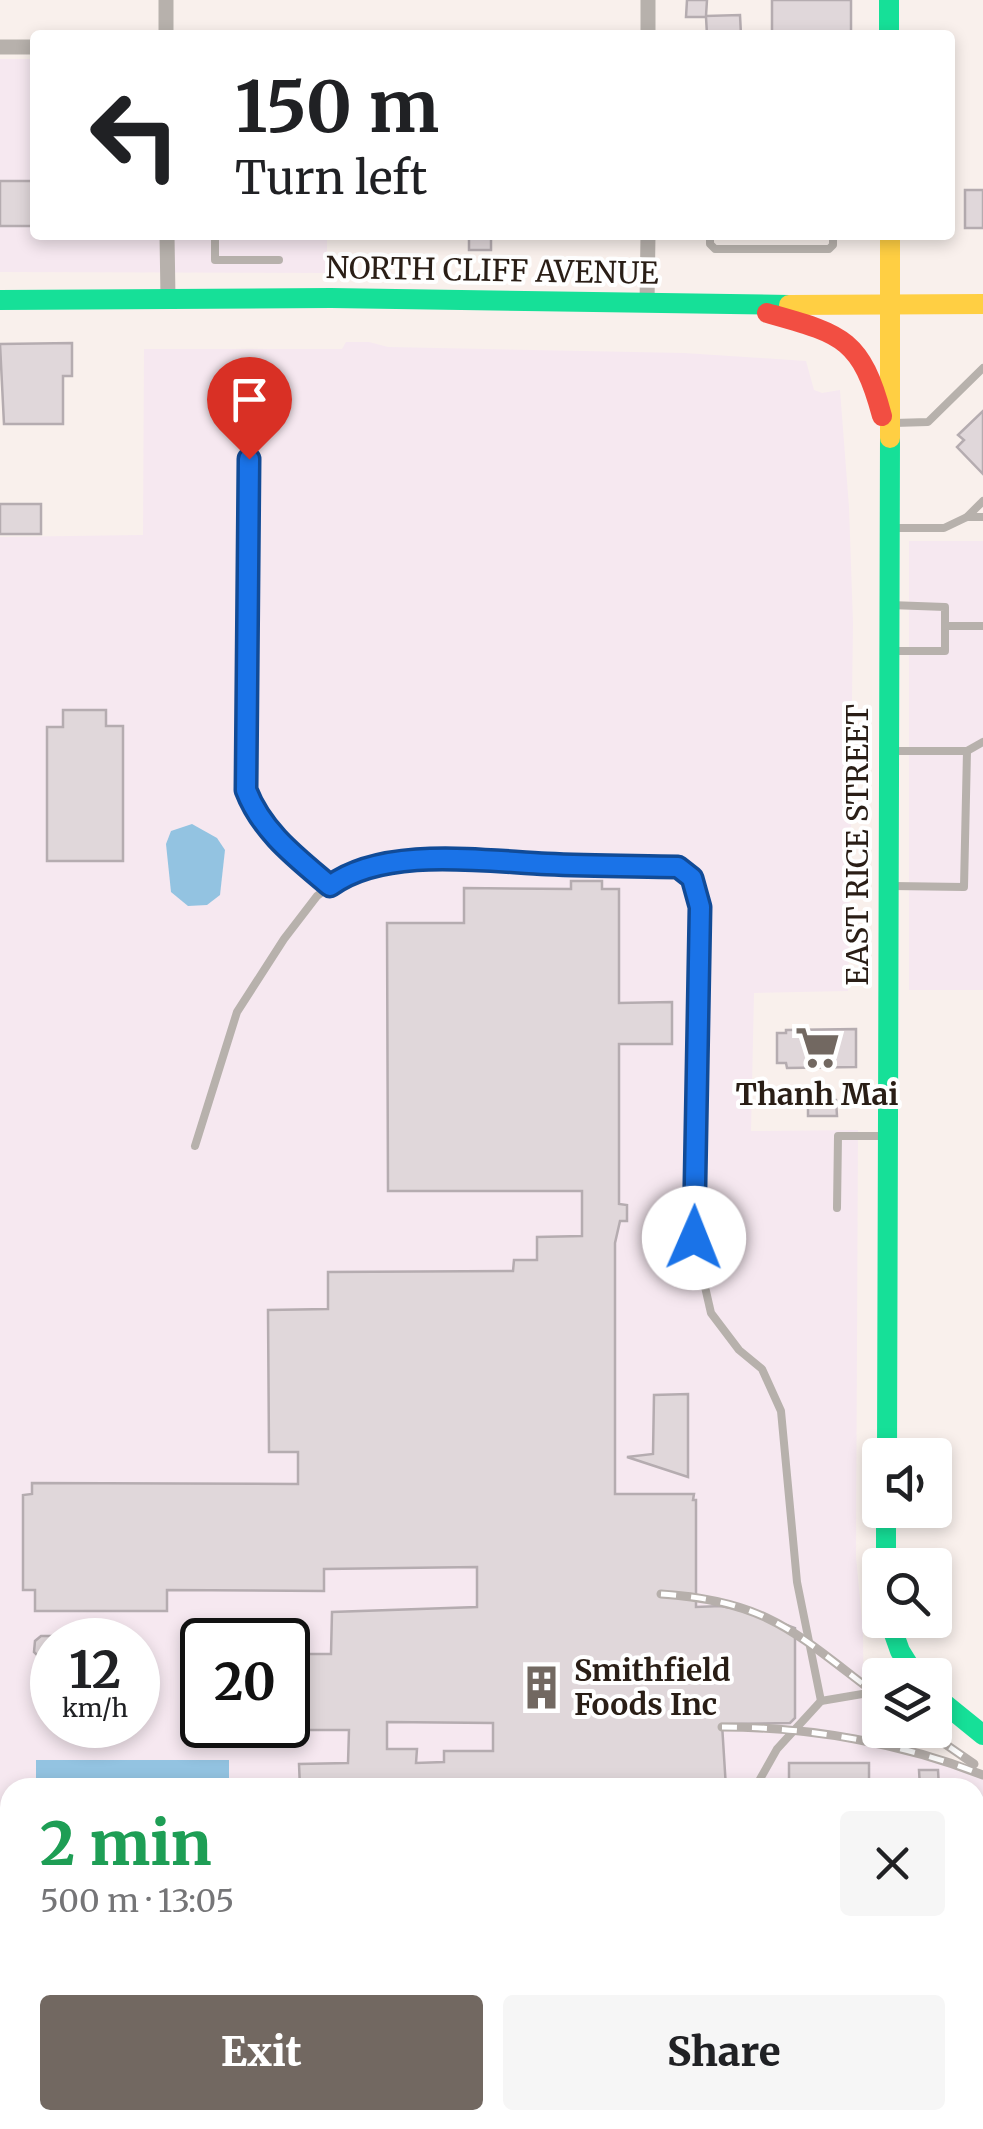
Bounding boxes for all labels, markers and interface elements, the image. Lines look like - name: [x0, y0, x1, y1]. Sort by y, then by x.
- text: 150 m: [235, 63, 439, 151]
- icon: left: [70, 70, 200, 200]
- text: Turn left: [235, 150, 427, 206]
- street label: NORTH CLIFF AVENUE: [325, 248, 659, 292]
- pin: [207, 357, 292, 460]
- icon: arrive: [222, 372, 277, 427]
- street label: EAST RICE STREET: [838, 704, 876, 986]
- supermarket icon: Thanh Mai: [793, 1024, 841, 1072]
- place label: Thanh Mai: [735, 1075, 899, 1113]
- position arrow: [642, 1186, 746, 1290]
- map controls: [862, 1438, 952, 1748]
- button: sound: [862, 1438, 952, 1528]
- button: search: [862, 1548, 952, 1638]
- speed limit sign: 20: [180, 1618, 310, 1748]
- text: 12: [69, 1639, 121, 1702]
- place label: Smithfield Foods Inc: [574, 1651, 730, 1723]
- button: layers: [862, 1658, 952, 1748]
- building icon: Smithfield Foods Inc: [517, 1664, 565, 1712]
- text: km/h: [62, 1692, 128, 1724]
- text: 2 min: [40, 1806, 212, 1881]
- button: close: [840, 1811, 945, 1916]
- text: 500 m · 13:05: [40, 1881, 234, 1921]
- button: Exit: [40, 1995, 483, 2110]
- button: Share: [503, 1995, 945, 2110]

